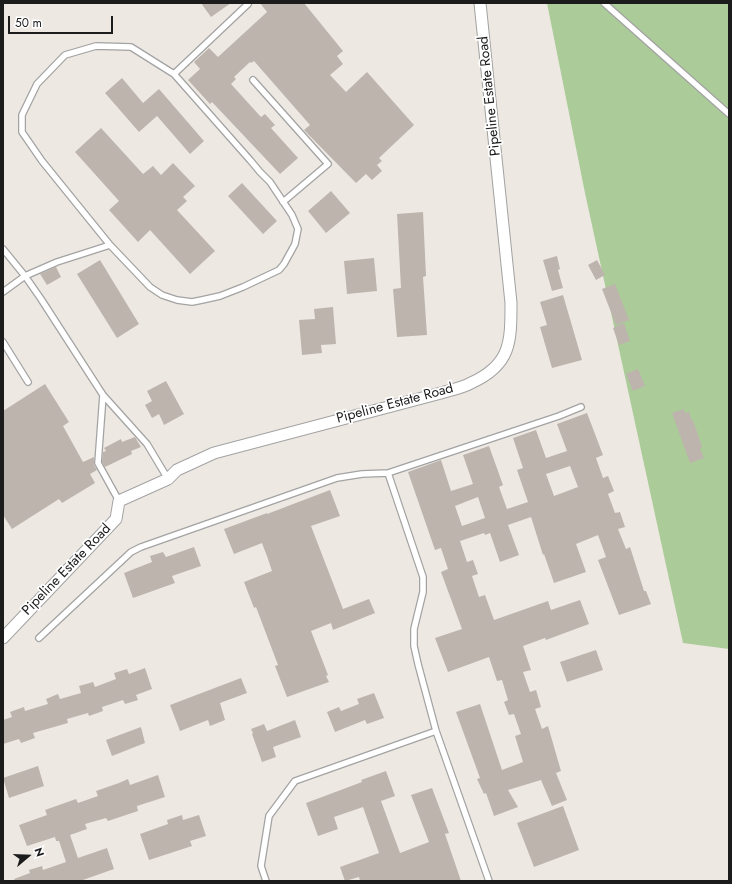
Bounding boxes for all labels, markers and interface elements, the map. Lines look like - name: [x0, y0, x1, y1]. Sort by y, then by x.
- scale bar: [10, 8, 115, 34]
- text: 50 m: [15, 14, 42, 32]
- street label: Pipeline Estate Road: [475, 35, 505, 157]
- street label: Pipeline Estate Road: [335, 380, 455, 428]
- street label: Pipeline Estate Road: [19, 521, 115, 619]
- north arrow: [8, 836, 48, 876]
- text: N: [30, 845, 48, 859]

